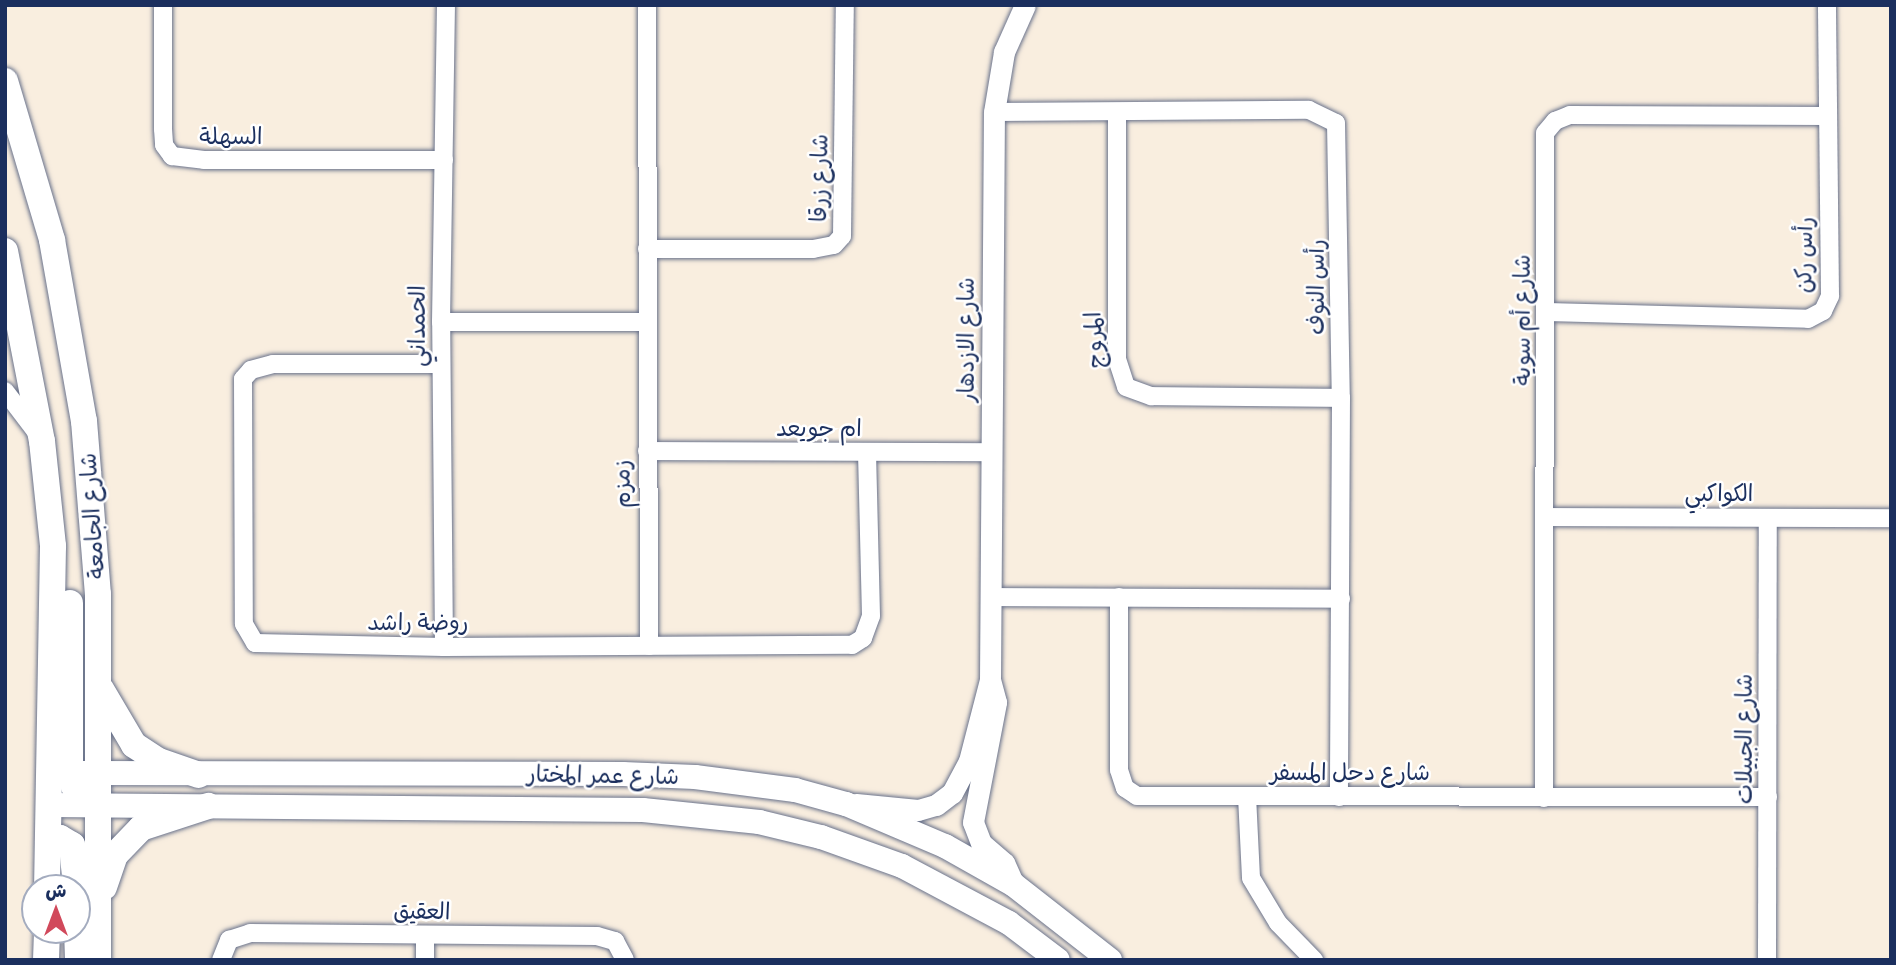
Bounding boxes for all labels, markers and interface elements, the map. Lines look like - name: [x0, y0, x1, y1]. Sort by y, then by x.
- street label: السهلة: [199, 122, 263, 150]
- street label: شارع زرقا: [804, 134, 834, 222]
- street label: رأس ركن: [1790, 217, 1818, 293]
- street label: رأس النوف: [1302, 239, 1330, 335]
- street label: شارع أم سوية: [1508, 254, 1536, 386]
- street label: شارع الازدهار: [952, 277, 980, 403]
- street label: الحمداني: [403, 285, 431, 367]
- street label: المروج: [1079, 311, 1109, 369]
- street label: ام جويعد: [776, 414, 862, 442]
- street label: شارع الجامعة: [74, 452, 110, 580]
- street label: زمزم: [608, 460, 636, 508]
- street label: الكواكبي: [1684, 479, 1754, 507]
- street label: روضة راشد: [367, 608, 469, 636]
- street label: شارع الجبيلات: [1730, 674, 1758, 804]
- street label: شارع دحل المسفر: [1270, 758, 1430, 786]
- street label: شارع عمر المختار: [527, 760, 679, 790]
- north arrow: [21, 874, 91, 944]
- text: ش: [46, 877, 66, 903]
- street label: العقيق: [393, 897, 451, 925]

